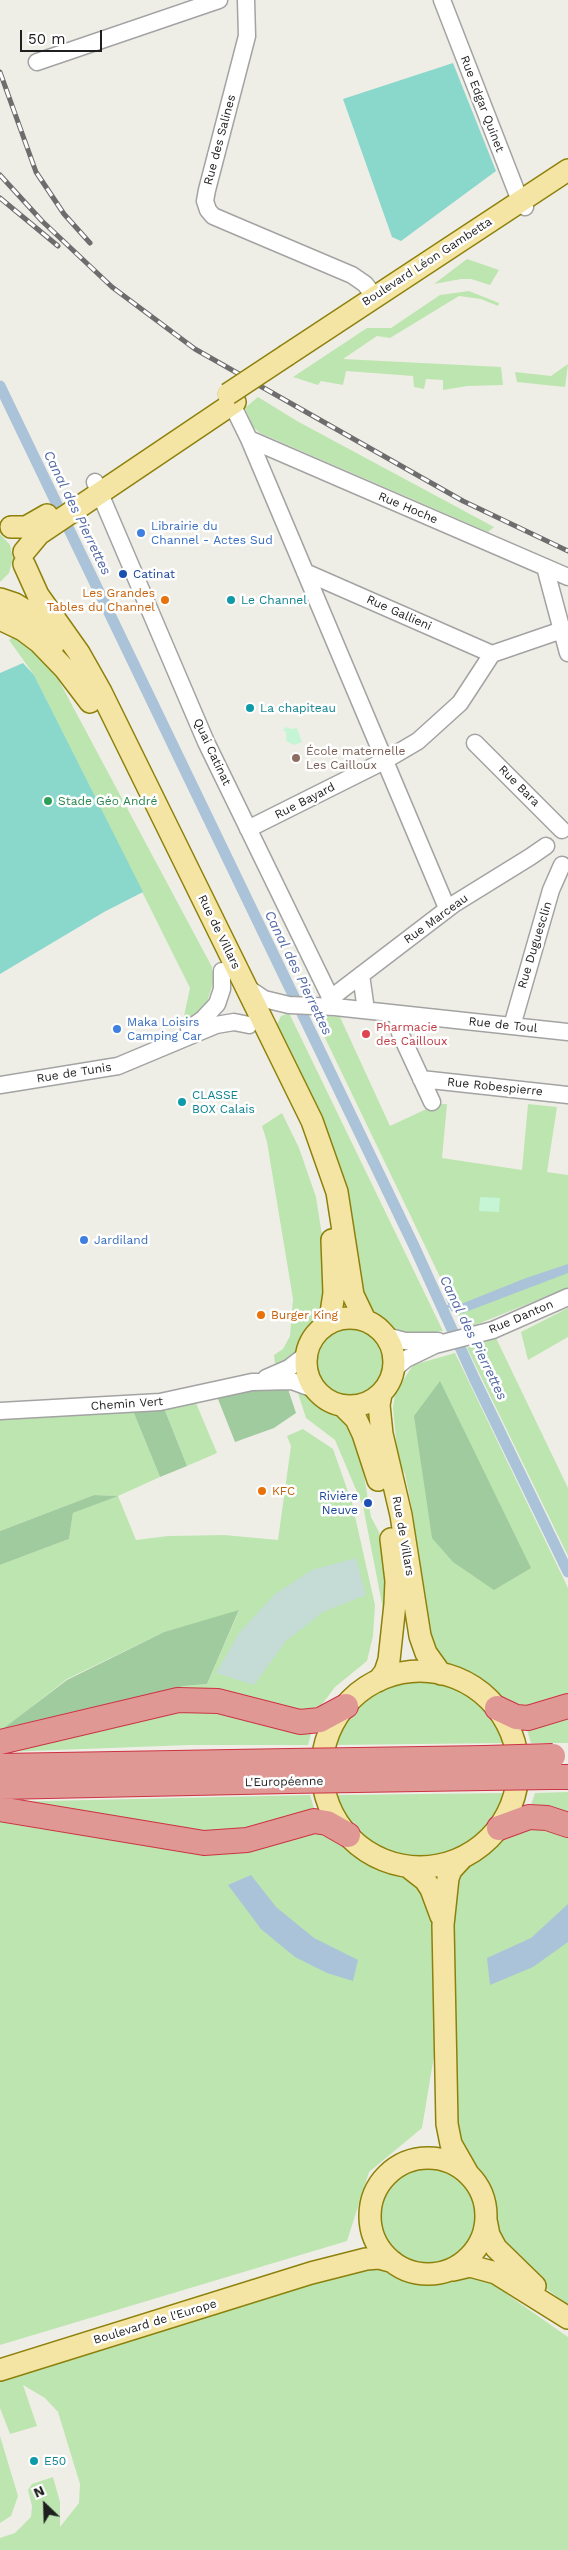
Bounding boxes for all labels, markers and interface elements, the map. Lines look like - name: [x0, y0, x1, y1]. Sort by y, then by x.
- scale bar: [22, 20, 105, 52]
- text: 50 m: [28, 30, 65, 48]
- street label: Rue Edgar Quinet: [457, 54, 507, 154]
- street label: Rue des Salines: [201, 93, 239, 187]
- street label: Boulevard Léon Gambetta: [359, 215, 495, 309]
- water label: Canal des Pierrettes: [40, 448, 114, 578]
- street label: Rue Hoche: [376, 489, 440, 527]
- place label: Librairie du Channel - Actes Sud: [151, 519, 273, 547]
- marker: Librairie du Channel - Actes Sud: [135, 527, 147, 539]
- place label: Catinat: [133, 567, 175, 581]
- marker: Catinat: [117, 568, 129, 580]
- place label: Les Grandes Tables du Channel: [47, 586, 155, 614]
- street label: Rue Gallieni: [364, 592, 434, 634]
- place label: Le Channel: [241, 593, 307, 607]
- marker: Les Grandes Tables du Channel: [159, 594, 171, 606]
- marker: Le Channel: [225, 594, 237, 606]
- place label: La chapiteau: [260, 701, 336, 715]
- marker: La chapiteau: [244, 702, 256, 714]
- street label: Quai Catinat: [190, 716, 234, 788]
- place label: École maternelle Les Cailloux: [306, 744, 405, 772]
- marker: École maternelle Les Cailloux: [290, 752, 302, 764]
- street label: Rue Bara: [495, 762, 543, 810]
- street label: Rue Bayard: [273, 780, 337, 822]
- place label: Stade Géo André: [58, 794, 157, 808]
- marker: Stade Géo André: [42, 795, 54, 807]
- street label: Rue Marceau: [401, 891, 471, 947]
- street label: Rue de Villars: [195, 892, 243, 972]
- street label: Rue Duguesclin: [515, 900, 555, 990]
- water label: Canal des Pierrettes: [261, 908, 335, 1038]
- street label: Rue de Toul: [468, 1014, 538, 1036]
- place label: Maka Loisirs Camping Car: [127, 1015, 202, 1043]
- place label: Pharmacie des Cailloux: [376, 1020, 447, 1048]
- marker: Maka Loisirs Camping Car: [111, 1023, 123, 1035]
- marker: Pharmacie des Cailloux: [360, 1028, 372, 1040]
- street label: Rue de Tunis: [36, 1060, 112, 1086]
- street label: Rue Robespierre: [446, 1075, 544, 1099]
- place label: CLASSE BOX Calais: [192, 1088, 255, 1116]
- marker: CLASSE BOX Calais: [176, 1096, 188, 1108]
- place label: Jardiland: [94, 1233, 148, 1247]
- marker: Jardiland: [78, 1234, 90, 1246]
- water label: Canal des Pierrettes: [436, 1273, 510, 1403]
- street label: Rue Danton: [487, 1297, 555, 1337]
- place label: Burger King: [271, 1308, 338, 1322]
- marker: Burger King: [255, 1309, 267, 1321]
- street label: Chemin Vert: [90, 1394, 164, 1414]
- place label: KFC: [272, 1484, 295, 1498]
- marker: KFC: [256, 1485, 268, 1497]
- place label: Rivière Neuve: [319, 1489, 358, 1517]
- street label: Rue de Villars: [389, 1495, 417, 1577]
- marker: Rivière Neuve: [362, 1497, 374, 1509]
- street label: L'Européenne: [245, 1774, 323, 1790]
- street label: Boulevard de l'Europe: [92, 2296, 218, 2348]
- place label: E50: [44, 2454, 66, 2468]
- marker: E50: [28, 2455, 40, 2467]
- north arrow: [20, 2480, 70, 2530]
- text: N: [31, 2482, 47, 2501]

